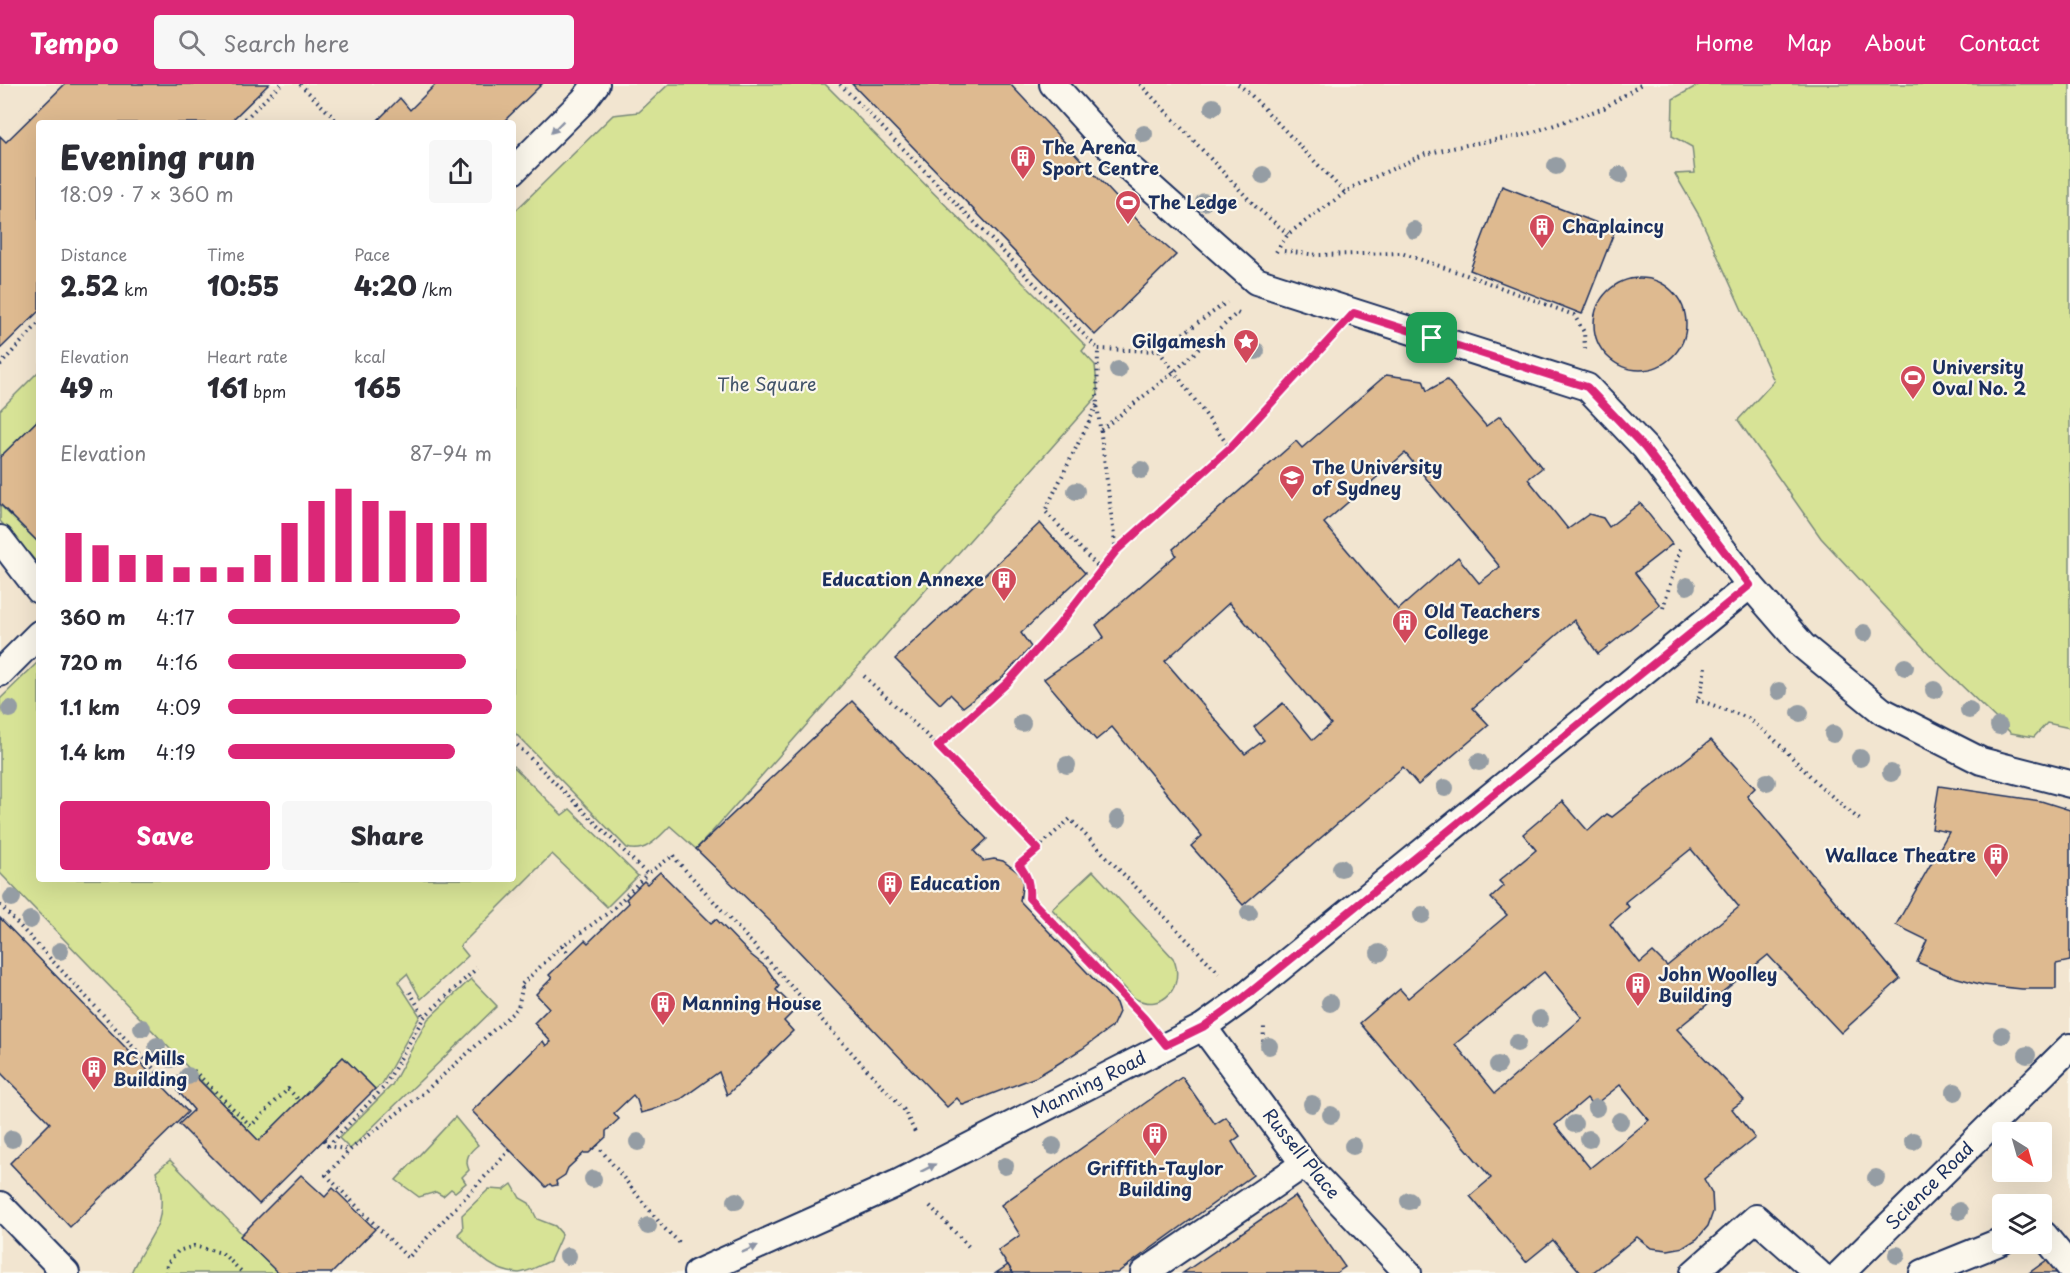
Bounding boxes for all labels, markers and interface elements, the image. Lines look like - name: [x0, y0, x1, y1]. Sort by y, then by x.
- search box: [154, 15, 574, 69]
- text: Tempo: [30, 21, 118, 64]
- icon: search: [175, 26, 208, 59]
- text: Search here: [223, 26, 349, 59]
- text: Home: [1695, 26, 1754, 58]
- text: Map: [1787, 26, 1832, 58]
- text: About: [1865, 26, 1926, 58]
- text: Contact: [1959, 26, 2040, 58]
- one-way arrow: [550, 120, 564, 134]
- text: Evening run: [60, 131, 255, 181]
- place label: The Arena Sport Centre: [1042, 133, 1159, 181]
- button: share: [429, 140, 492, 203]
- building icon: The Arena Sport Centre: [1008, 143, 1038, 181]
- text: 18:09 · 7 × 360 m: [60, 179, 234, 209]
- sports icon: The Ledge: [1113, 188, 1143, 226]
- place label: The Ledge: [1148, 188, 1237, 215]
- building icon: Chaplaincy: [1527, 212, 1557, 250]
- place label: Chaplaincy: [1562, 212, 1664, 239]
- text: Distance: [60, 242, 127, 266]
- text: Time: [207, 242, 245, 266]
- text: Pace: [354, 242, 390, 266]
- text: 2.52: [60, 266, 119, 305]
- text: 10:55: [207, 266, 280, 305]
- text: 4:20: [354, 266, 417, 305]
- text: km: [119, 277, 148, 301]
- text: /km: [417, 277, 453, 301]
- pin: [1406, 312, 1457, 363]
- icon: arrive: [1415, 321, 1448, 354]
- place label: Gilgamesh: [1132, 327, 1226, 354]
- place icon: Gilgamesh: [1231, 327, 1261, 365]
- text: Elevation: [60, 344, 129, 368]
- text: Heart rate: [207, 344, 288, 368]
- text: kcal: [354, 344, 386, 368]
- place label: University Oval No. 2: [1932, 353, 2027, 401]
- sports icon: University Oval No. 2: [1898, 363, 1928, 401]
- text: 49: [60, 368, 93, 407]
- text: 161: [207, 368, 248, 407]
- text: 165: [354, 368, 402, 407]
- park label: The Square: [717, 370, 817, 397]
- text: m: [93, 379, 113, 403]
- text: bpm: [248, 379, 286, 403]
- text: Elevation: [60, 438, 146, 468]
- text: 87–94 m: [410, 438, 492, 468]
- place label: The University of Sydney: [1312, 453, 1443, 501]
- school or university icon: The University of Sydney: [1277, 463, 1307, 501]
- place label: Education Annexe: [822, 565, 984, 592]
- building icon: Education Annexe: [989, 565, 1019, 603]
- place label: Old Teachers College: [1424, 597, 1541, 645]
- text: 360 m: [60, 602, 126, 632]
- text: 4:17: [156, 602, 195, 632]
- building icon: Old Teachers College: [1390, 607, 1420, 645]
- text: 720 m: [60, 647, 122, 677]
- text: 4:16: [156, 647, 198, 677]
- text: 1.1 km: [60, 692, 120, 722]
- text: 4:09: [156, 692, 201, 722]
- text: 1.4 km: [60, 737, 126, 767]
- text: 4:19: [156, 737, 196, 767]
- button: Save: [60, 801, 270, 870]
- button: Share: [282, 801, 492, 870]
- place label: Wallace Theatre: [1825, 841, 1976, 868]
- building icon: Wallace Theatre: [1981, 841, 2011, 879]
- building icon: Education: [875, 869, 905, 907]
- place label: Education: [910, 869, 1000, 896]
- place label: John Woolley Building: [1658, 960, 1777, 1008]
- building icon: John Woolley Building: [1623, 970, 1653, 1008]
- building icon: Manning House: [648, 989, 678, 1027]
- place label: Manning House: [682, 989, 822, 1016]
- street label: Manning Road: [1026, 1043, 1150, 1124]
- place label: RC Mills Building: [113, 1044, 187, 1092]
- building icon: RC Mills Building: [79, 1054, 109, 1092]
- street label: Russell Place: [1257, 1102, 1347, 1204]
- building icon: Griffith-Taylor Building: [1140, 1120, 1170, 1158]
- north arrow: [1992, 1122, 2052, 1182]
- map controls: [1992, 1122, 2052, 1254]
- street label: Science Road: [1879, 1135, 1979, 1235]
- place label: Griffith-Taylor Building: [1087, 1154, 1224, 1202]
- one-way arrow: [919, 1163, 936, 1172]
- button: layers: [1992, 1194, 2052, 1254]
- one-way arrow: [742, 1244, 759, 1253]

